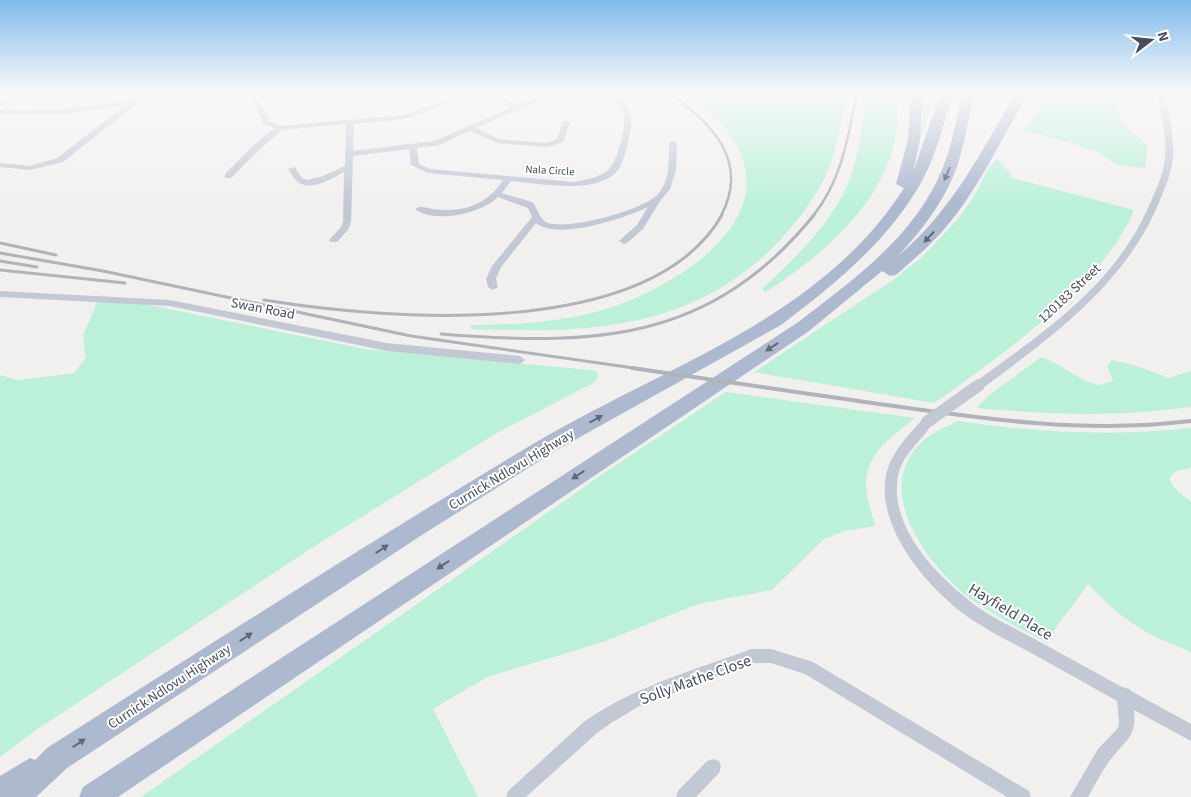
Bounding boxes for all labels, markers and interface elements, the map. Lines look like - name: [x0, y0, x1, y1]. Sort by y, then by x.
- north arrow: [1126, 15, 1176, 65]
- text: N: [1152, 29, 1173, 44]
- street label: Nala Circle: [525, 162, 575, 179]
- one-way arrow: [943, 167, 951, 181]
- one-way arrow: [923, 230, 935, 242]
- street label: 120183 Street: [1034, 259, 1106, 328]
- street label: Swan Road: [229, 293, 297, 325]
- one-way arrow: [765, 342, 779, 352]
- one-way arrow: [589, 415, 603, 423]
- street label: Curnick Ndlovu Highway: [445, 424, 578, 515]
- one-way arrow: [571, 470, 585, 480]
- one-way arrow: [376, 544, 389, 553]
- one-way arrow: [436, 560, 449, 569]
- street label: Hayfield Place: [964, 578, 1057, 646]
- one-way arrow: [239, 632, 253, 642]
- street label: Curnick Ndlovu Highway: [104, 639, 235, 734]
- street label: Solly Mathe Close: [636, 650, 754, 710]
- one-way arrow: [73, 739, 86, 748]

